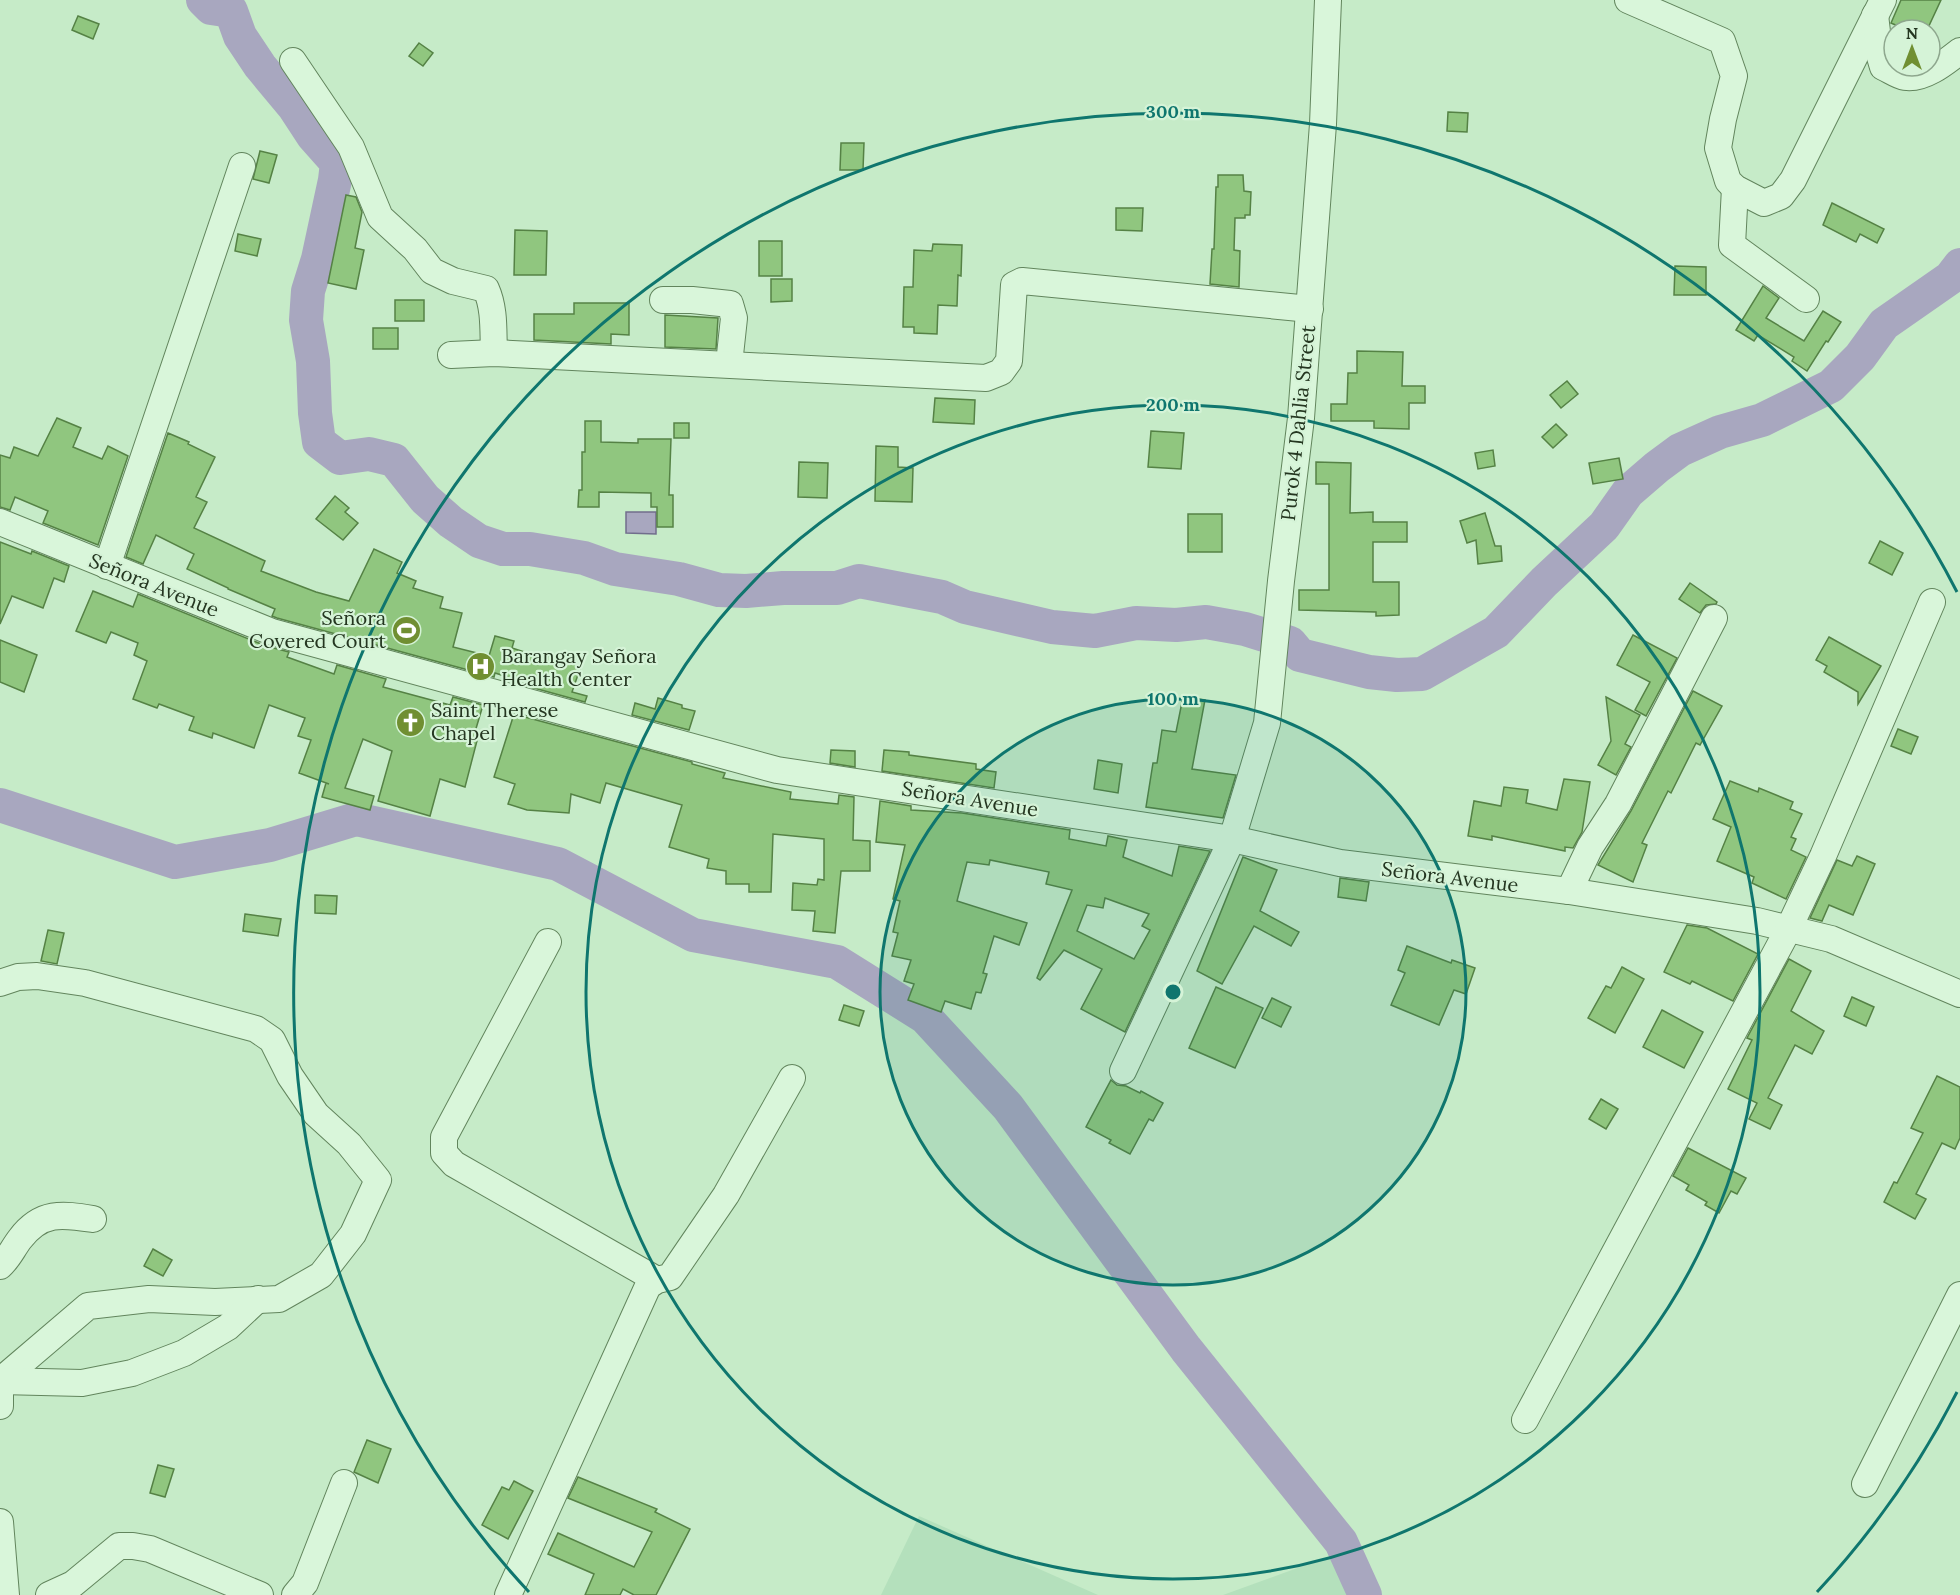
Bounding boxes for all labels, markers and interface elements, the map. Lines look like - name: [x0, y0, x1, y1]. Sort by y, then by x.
- north arrow: [1882, 18, 1942, 78]
- text: N: [1906, 23, 1918, 43]
- text: 300 m: [1146, 100, 1201, 123]
- street label: Purok 4 Dahlia Street: [1275, 324, 1320, 522]
- text: 200 m: [1146, 393, 1200, 416]
- street label: Señora Avenue: [86, 547, 223, 622]
- place label: Señora Covered Court: [249, 605, 386, 653]
- sports icon: Señora Covered Court: [391, 614, 423, 646]
- place label: Barangay Señora Health Center: [501, 643, 657, 691]
- hospital icon: Barangay Señora Health Center: [464, 651, 496, 683]
- text: 100 m: [1147, 687, 1199, 710]
- place label: Saint Therese Chapel: [431, 697, 558, 745]
- church icon: Saint Therese Chapel: [394, 706, 426, 738]
- street label: Señora Avenue: [900, 775, 1040, 822]
- street label: Señora Avenue: [1380, 856, 1520, 897]
- centre of rings: [1163, 982, 1183, 1002]

